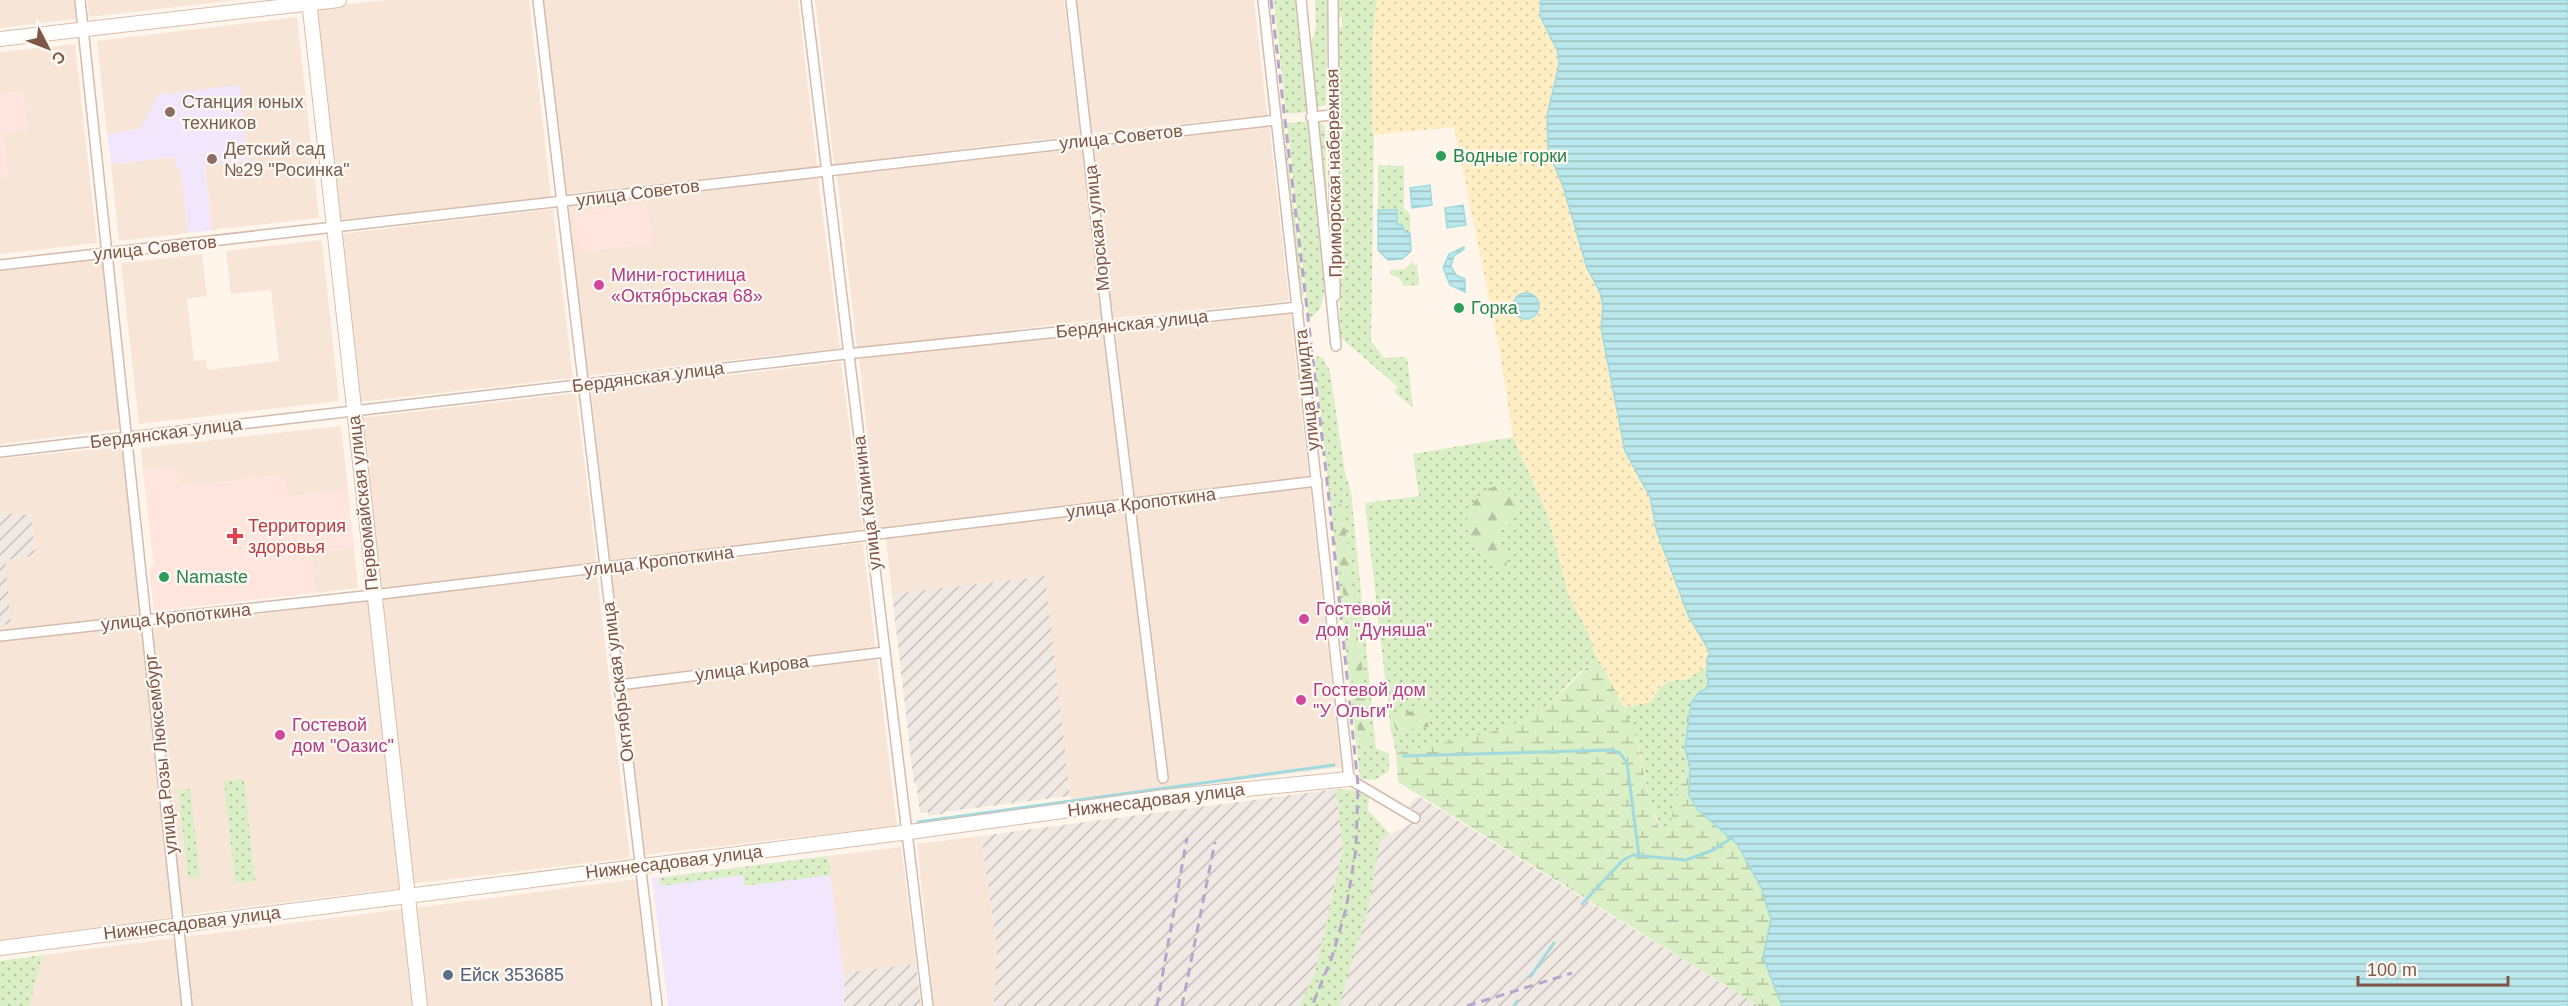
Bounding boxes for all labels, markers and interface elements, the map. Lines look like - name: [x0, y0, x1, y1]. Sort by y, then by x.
- north arrow: [18, 18, 78, 78]
- text: С: [48, 48, 69, 68]
- street label: Приморская набережная: [1322, 68, 1346, 278]
- place label: Станция юных техников: [182, 92, 303, 133]
- marker: Станция юных техников: [163, 105, 177, 119]
- street label: улица Советов: [1058, 121, 1184, 153]
- place label: Детский сад №29 "Росинка": [224, 139, 350, 180]
- place label: Водные горки: [1453, 146, 1567, 166]
- marker: Водные горки: [1434, 149, 1448, 163]
- marker: Детский сад №29 "Росинка": [205, 152, 219, 166]
- street label: Морская улица: [1080, 163, 1114, 292]
- street label: улица Советов: [575, 176, 701, 210]
- street label: улица Советов: [92, 232, 218, 264]
- place label: Мини-гостиница «Октябрьская 68»: [611, 265, 763, 306]
- marker: Мини-гостиница «Октябрьская 68»: [592, 278, 606, 292]
- place label: Горка: [1471, 298, 1519, 318]
- marker: Горка: [1452, 301, 1466, 315]
- street label: Бердянская улица: [1055, 306, 1210, 342]
- street label: улица Шмидта: [1291, 327, 1323, 452]
- street label: Бердянская улица: [571, 358, 726, 396]
- street label: Первомайская улица: [344, 413, 382, 592]
- street label: Бердянская улица: [89, 414, 244, 452]
- street label: улица Калинина: [849, 434, 885, 571]
- street label: улица Кропоткина: [1065, 484, 1218, 522]
- place label: Территория здоровья: [248, 516, 346, 557]
- marker: Территория здоровья: [226, 527, 244, 545]
- street label: улица Кропоткина: [583, 542, 736, 580]
- place label: Namaste: [176, 567, 248, 587]
- marker: Namaste: [157, 570, 171, 584]
- street label: улица Кропоткина: [100, 599, 253, 635]
- place label: Гостевой дом "Дуняша": [1316, 599, 1432, 640]
- street label: Октябрьская улица: [598, 600, 638, 763]
- marker: Гостевой дом "Дуняша": [1297, 612, 1311, 626]
- street label: улица Кирова: [694, 651, 811, 685]
- street label: улица Розы Люксембург: [140, 652, 181, 855]
- place label: Гостевой дом "У Ольги": [1313, 680, 1426, 721]
- marker: Гостевой дом "У Ольги": [1294, 693, 1308, 707]
- place label: Гостевой дом "Оазис": [292, 715, 394, 756]
- marker: Гостевой дом "Оазис": [273, 728, 287, 742]
- street label: Нижнесадовая улица: [1066, 779, 1247, 821]
- street label: Нижнесадовая улица: [584, 841, 765, 883]
- street label: Нижнесадовая улица: [102, 902, 283, 944]
- scale bar: [2358, 949, 2508, 987]
- text: 100 m: [2367, 960, 2417, 980]
- place label: Ейск 353685: [460, 965, 564, 985]
- marker: Ейск 353685: [441, 968, 455, 982]

